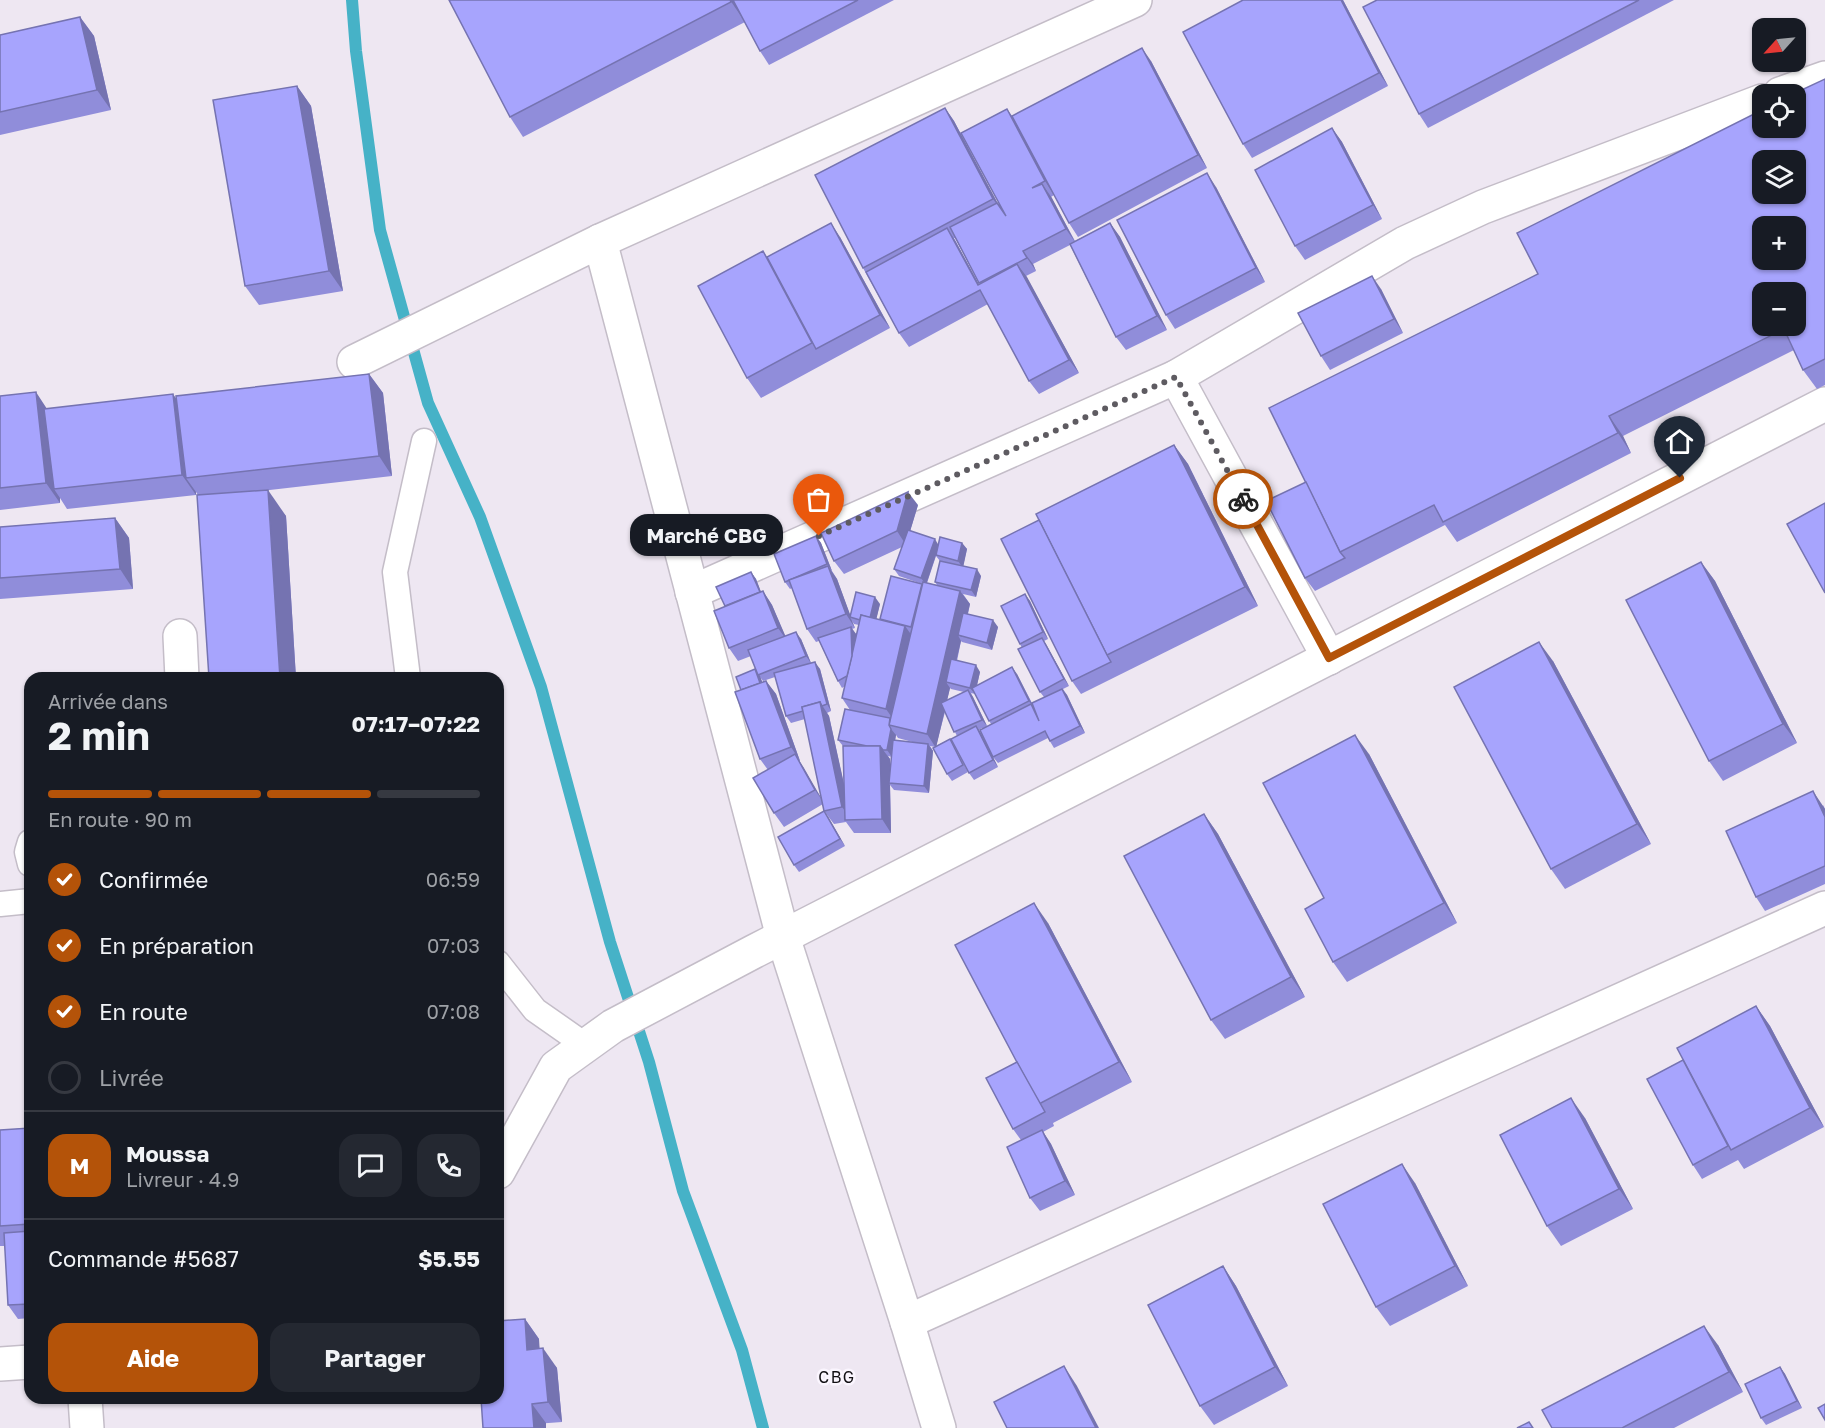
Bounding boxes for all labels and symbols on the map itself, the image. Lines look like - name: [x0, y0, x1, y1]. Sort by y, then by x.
- north arrow: [1752, 18, 1806, 72]
- pin: [1654, 416, 1705, 478]
- courier: [1213, 469, 1273, 529]
- pin: [793, 474, 844, 536]
- callout: Marché CBG: [630, 515, 783, 557]
- district label: CBG: [818, 1367, 856, 1387]

